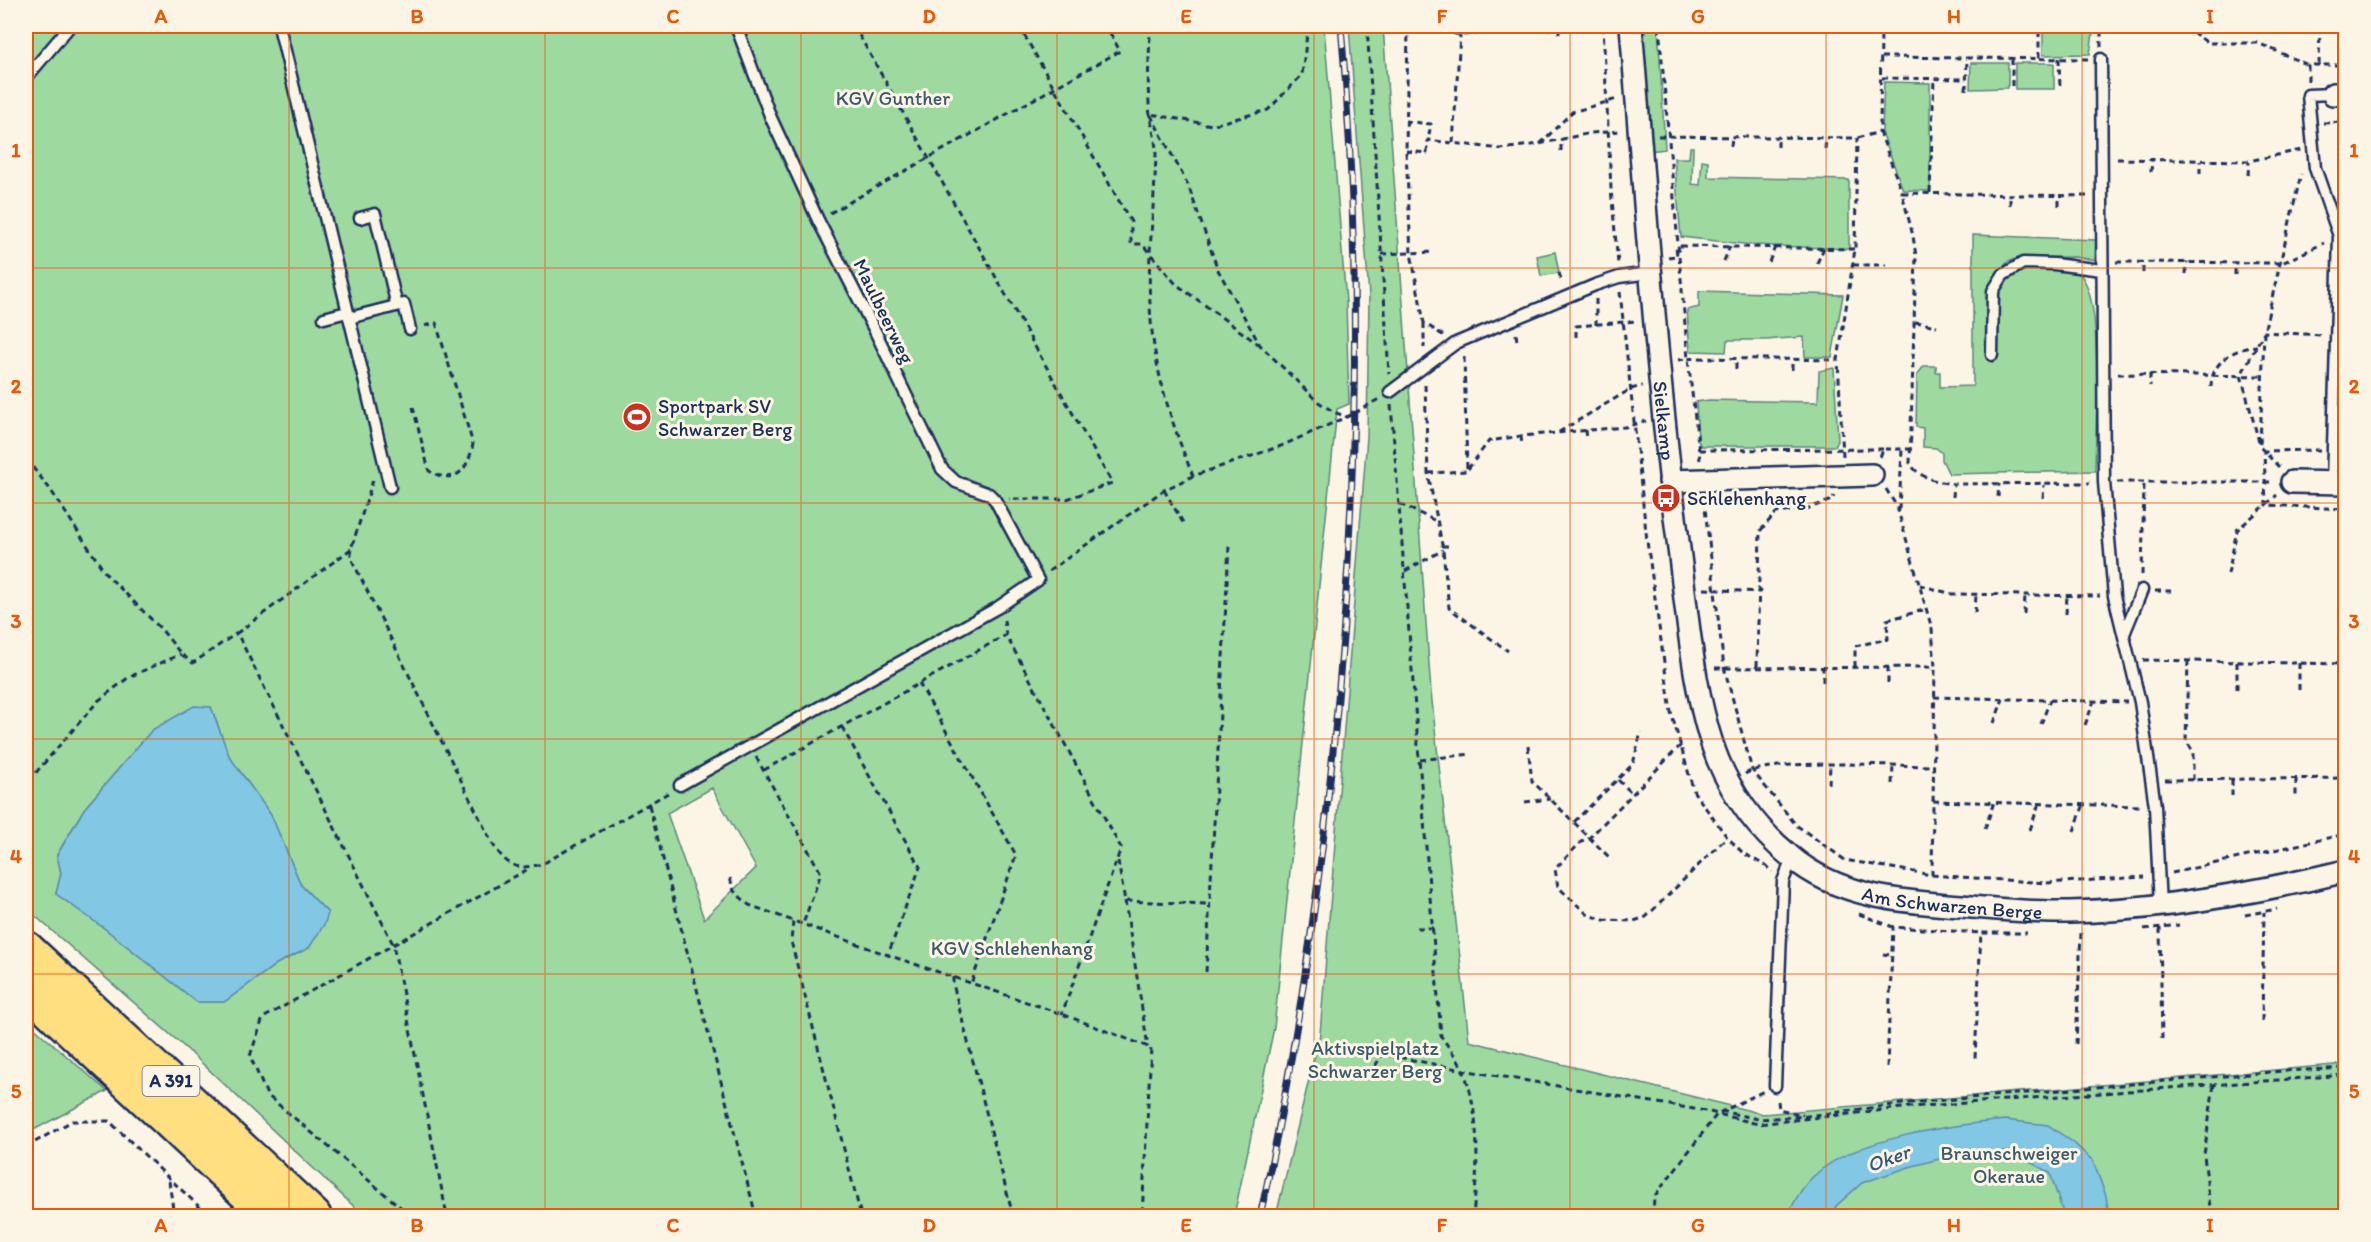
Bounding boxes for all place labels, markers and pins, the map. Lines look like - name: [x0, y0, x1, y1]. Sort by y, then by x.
- place label: Sportpark SV Schwarzer Berg: [658, 394, 793, 441]
- sports icon: Sportpark SV Schwarzer Berg: [621, 401, 653, 433]
- bus stop icon: Schlehenhang: [1650, 482, 1682, 514]
- place label: Schlehenhang: [1687, 486, 1807, 510]

